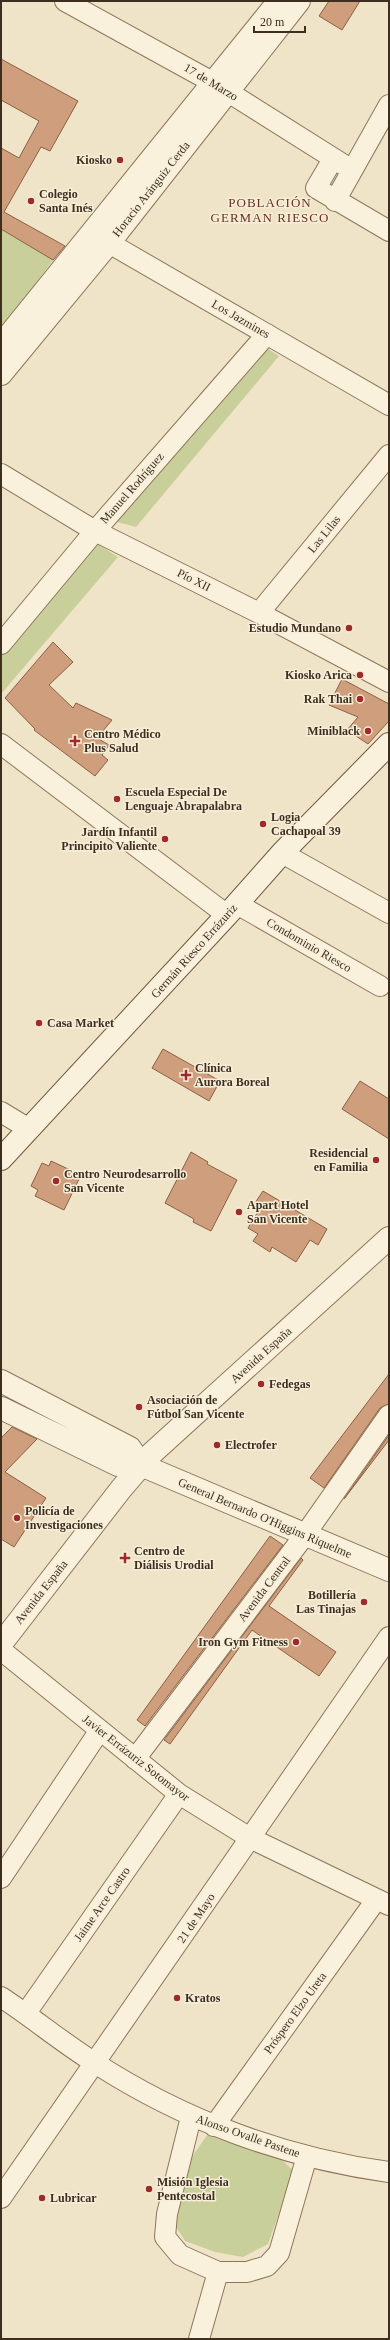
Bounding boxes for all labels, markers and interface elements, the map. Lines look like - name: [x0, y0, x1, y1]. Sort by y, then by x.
- scale bar: [254, 8, 305, 34]
- text: 20 m: [260, 15, 285, 29]
- street label: 17 de Marzo: [181, 60, 241, 104]
- street label: Horacio Aránguiz Cerda: [109, 138, 193, 240]
- place label: Kiosko: [76, 153, 112, 167]
- marker: Kiosko: [115, 155, 125, 165]
- place label: Colegio Santa Inés: [39, 187, 93, 215]
- district label: POBLACIÓN GERMAN RIESCO: [211, 195, 329, 225]
- marker: Colegio Santa Inés: [26, 196, 36, 206]
- street label: Los Jazmines: [209, 297, 273, 341]
- street label: Manuel Rodríguez: [97, 450, 167, 526]
- street label: Las Lilas: [305, 512, 344, 556]
- street label: Pío XII: [175, 566, 213, 594]
- place label: Estudio Mundano: [249, 621, 341, 635]
- marker: Estudio Mundano: [344, 623, 354, 633]
- place label: Kiosko Arica: [285, 668, 352, 682]
- marker: Kiosko Arica: [355, 670, 365, 680]
- place label: Rak Thai: [304, 692, 353, 706]
- marker: Rak Thai: [355, 694, 365, 704]
- place label: Miniblack: [307, 724, 360, 738]
- marker: Miniblack: [363, 726, 373, 736]
- place label: Centro Médico Plus Salud: [84, 727, 161, 755]
- marker: Centro Médico Plus Salud: [69, 735, 81, 747]
- place label: Escuela Especial De Lenguaje Abrapalabra: [125, 785, 242, 813]
- marker: Escuela Especial De Lenguaje Abrapalabra: [112, 794, 122, 804]
- place label: Logia Cachapoal 39: [271, 810, 341, 838]
- marker: Logia Cachapoal 39: [258, 819, 268, 829]
- place label: Jardín Infantil Principito Valiente: [61, 825, 158, 853]
- marker: Jardín Infantil Principito Valiente: [160, 834, 170, 844]
- street label: Germán Riesco Errázuriz: [148, 901, 240, 1001]
- street label: Condominio Riesco: [264, 915, 354, 975]
- place label: Casa Market: [47, 1016, 114, 1030]
- marker: Casa Market: [34, 1018, 44, 1028]
- place label: Clínica Aurora Boreal: [195, 1061, 270, 1089]
- marker: Clínica Aurora Boreal: [180, 1069, 192, 1081]
- place label: Residencial en Familia: [309, 1146, 369, 1174]
- marker: Residencial en Familia: [371, 1155, 381, 1165]
- place label: Centro Neurodesarrollo San Vicente: [64, 1167, 186, 1195]
- marker: Centro Neurodesarrollo San Vicente: [51, 1176, 61, 1186]
- place label: Apart Hotel San Vicente: [247, 1198, 309, 1226]
- marker: Apart Hotel San Vicente: [234, 1207, 244, 1217]
- street label: Avenida España: [228, 1323, 295, 1386]
- place label: Fedegas: [269, 1377, 311, 1391]
- marker: Fedegas: [256, 1379, 266, 1389]
- place label: Asociación de Fútbol San Vicente: [147, 1393, 245, 1421]
- marker: Asociación de Fútbol San Vicente: [134, 1402, 144, 1412]
- place label: Electrofer: [225, 1438, 277, 1452]
- marker: Electrofer: [212, 1440, 222, 1450]
- street label: General Bernardo O'Higgins Riquelme: [176, 1475, 354, 1561]
- place label: Policía de Investigaciones: [25, 1504, 103, 1532]
- marker: Policía de Investigaciones: [12, 1513, 22, 1523]
- place label: Centro de Diálisis Urodial: [134, 1544, 214, 1572]
- marker: Centro de Diálisis Urodial: [119, 1552, 131, 1564]
- street label: Avenida Central: [235, 1553, 293, 1624]
- street label: Avenida España: [12, 1557, 71, 1627]
- place label: Botillería Las Tinajas: [296, 1588, 356, 1616]
- marker: Botillería Las Tinajas: [359, 1597, 369, 1607]
- place label: Iron Gym Fitness: [198, 1635, 288, 1649]
- marker: Iron Gym Fitness: [291, 1637, 301, 1647]
- street label: Javier Errázuriz Sotomayor: [80, 1712, 192, 1804]
- street label: Jaime Arce Castro: [71, 1864, 133, 1944]
- street label: 21 de Mayo: [174, 1890, 218, 1946]
- street label: Próspero Elzo Ureta: [261, 1969, 330, 2056]
- place label: Kratos: [185, 1991, 221, 2005]
- marker: Kratos: [172, 1993, 182, 2003]
- street label: Alonso Ovalle Pastene: [194, 2112, 302, 2160]
- place label: Misión Iglesia Pentecostal: [157, 2175, 229, 2203]
- marker: Misión Iglesia Pentecostal: [144, 2184, 154, 2194]
- place label: Lubricar: [50, 2191, 97, 2205]
- marker: Lubricar: [37, 2193, 47, 2203]

